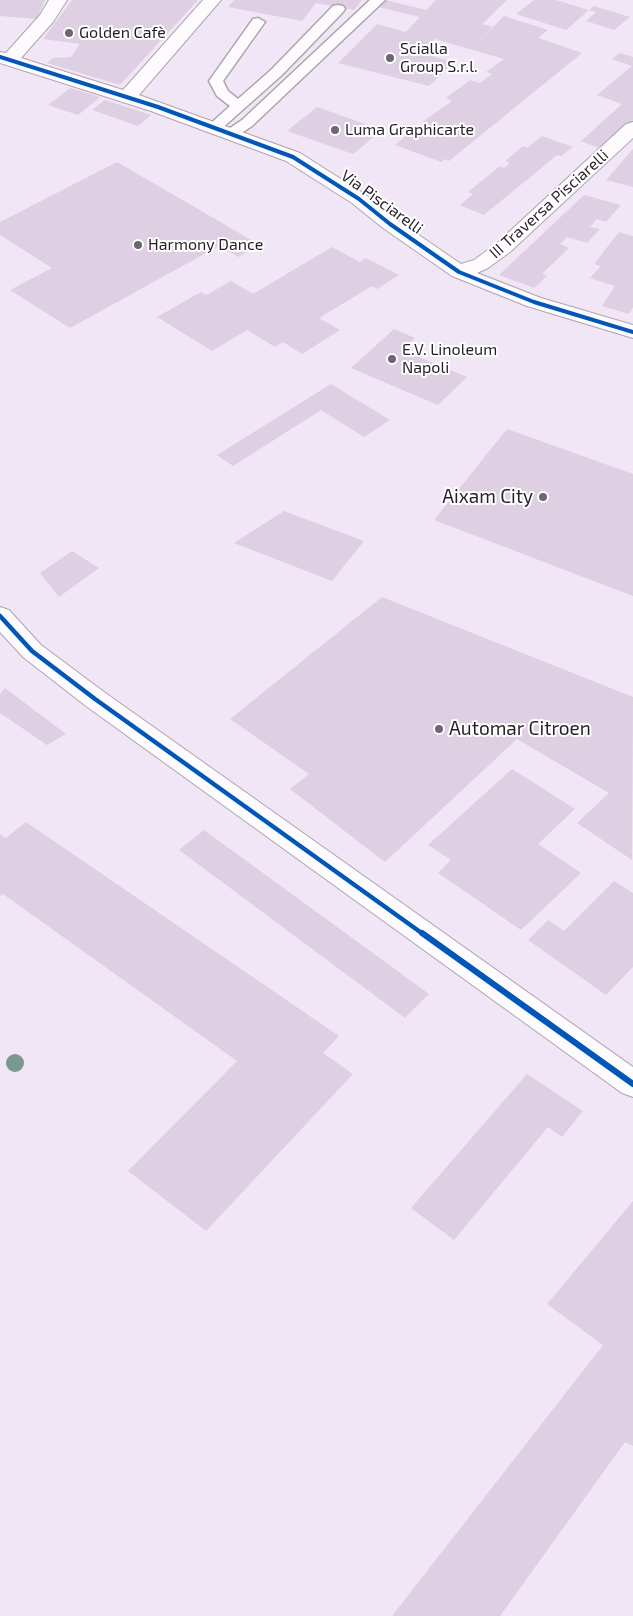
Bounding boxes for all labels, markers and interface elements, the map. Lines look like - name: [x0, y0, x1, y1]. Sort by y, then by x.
- place label: Golden Cafè: [79, 23, 166, 43]
- marker: Golden Cafè: [63, 27, 75, 39]
- place label: Scialla Group S.r.l.: [400, 39, 478, 77]
- marker: Scialla Group S.r.l.: [384, 52, 396, 64]
- place label: Luma Graphicarte: [345, 120, 474, 140]
- marker: Luma Graphicarte: [329, 124, 341, 136]
- street label: III Traversa Pisciarelli: [486, 146, 612, 262]
- street label: Via Pisciarelli: [337, 166, 427, 238]
- place label: Harmony Dance: [148, 235, 263, 255]
- marker: Harmony Dance: [132, 239, 144, 251]
- place label: E.V. Linoleum Napoli: [402, 340, 497, 378]
- marker: E.V. Linoleum Napoli: [386, 353, 398, 365]
- place label: Aixam City: [442, 486, 533, 508]
- marker: Aixam City: [537, 491, 549, 503]
- place label: Automar Citroen: [449, 718, 591, 740]
- marker: Automar Citroen: [433, 723, 445, 735]

